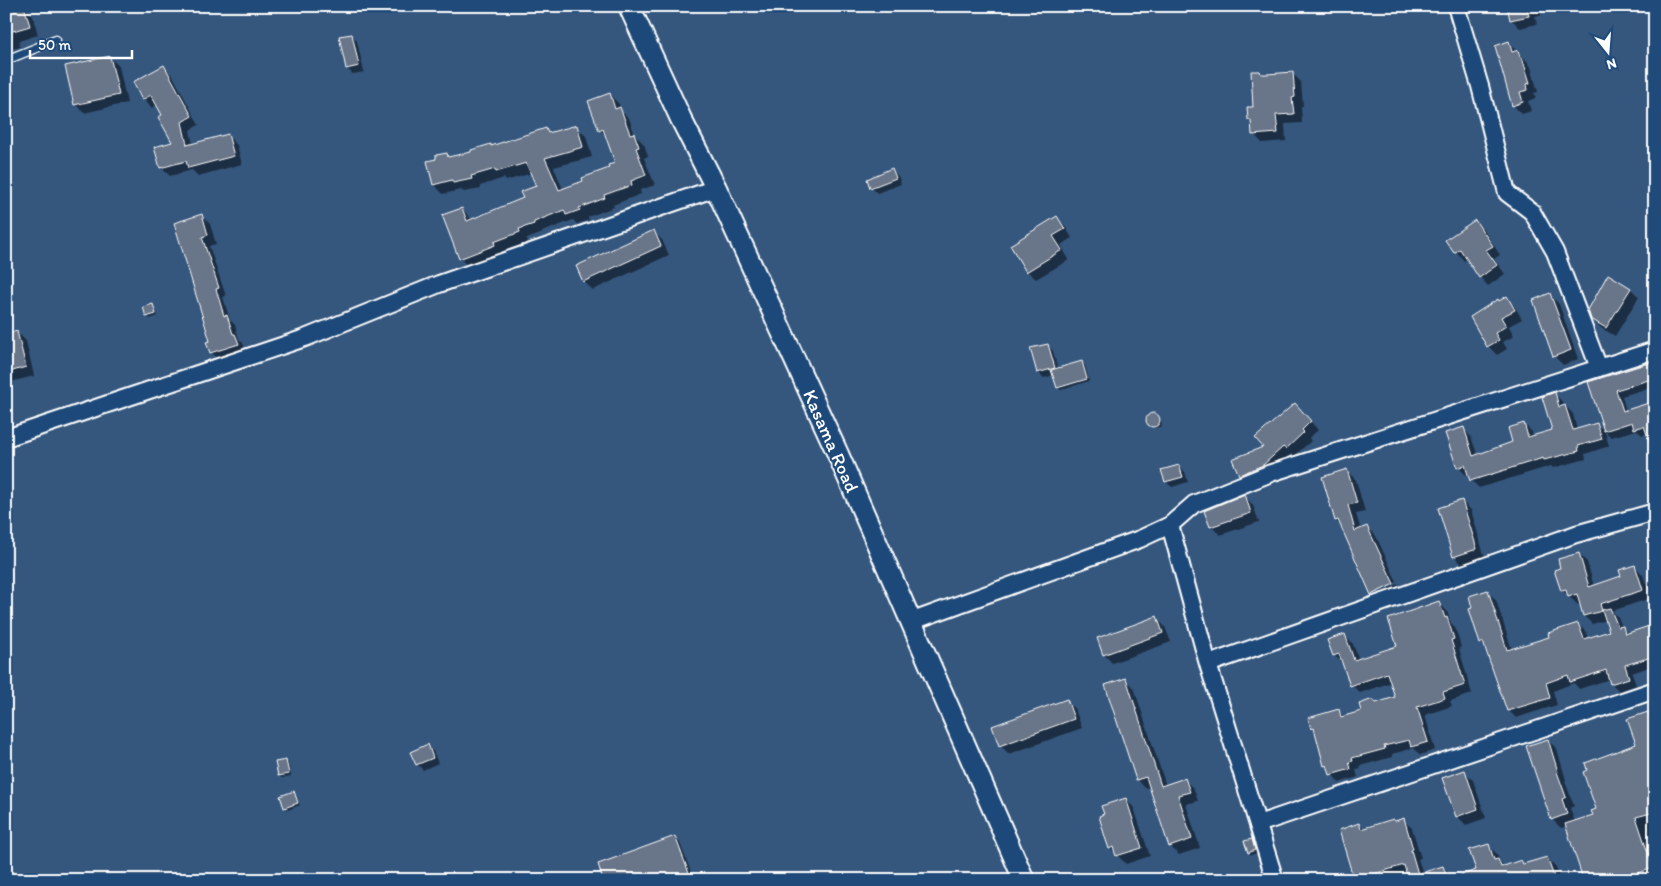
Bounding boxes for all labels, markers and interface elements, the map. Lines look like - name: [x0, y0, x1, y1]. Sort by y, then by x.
- scale bar: [30, 28, 132, 60]
- north arrow: [1584, 28, 1634, 78]
- text: 50 m: [38, 36, 71, 54]
- text: N: [1605, 54, 1619, 73]
- street label: Kasama Road: [798, 386, 864, 497]

